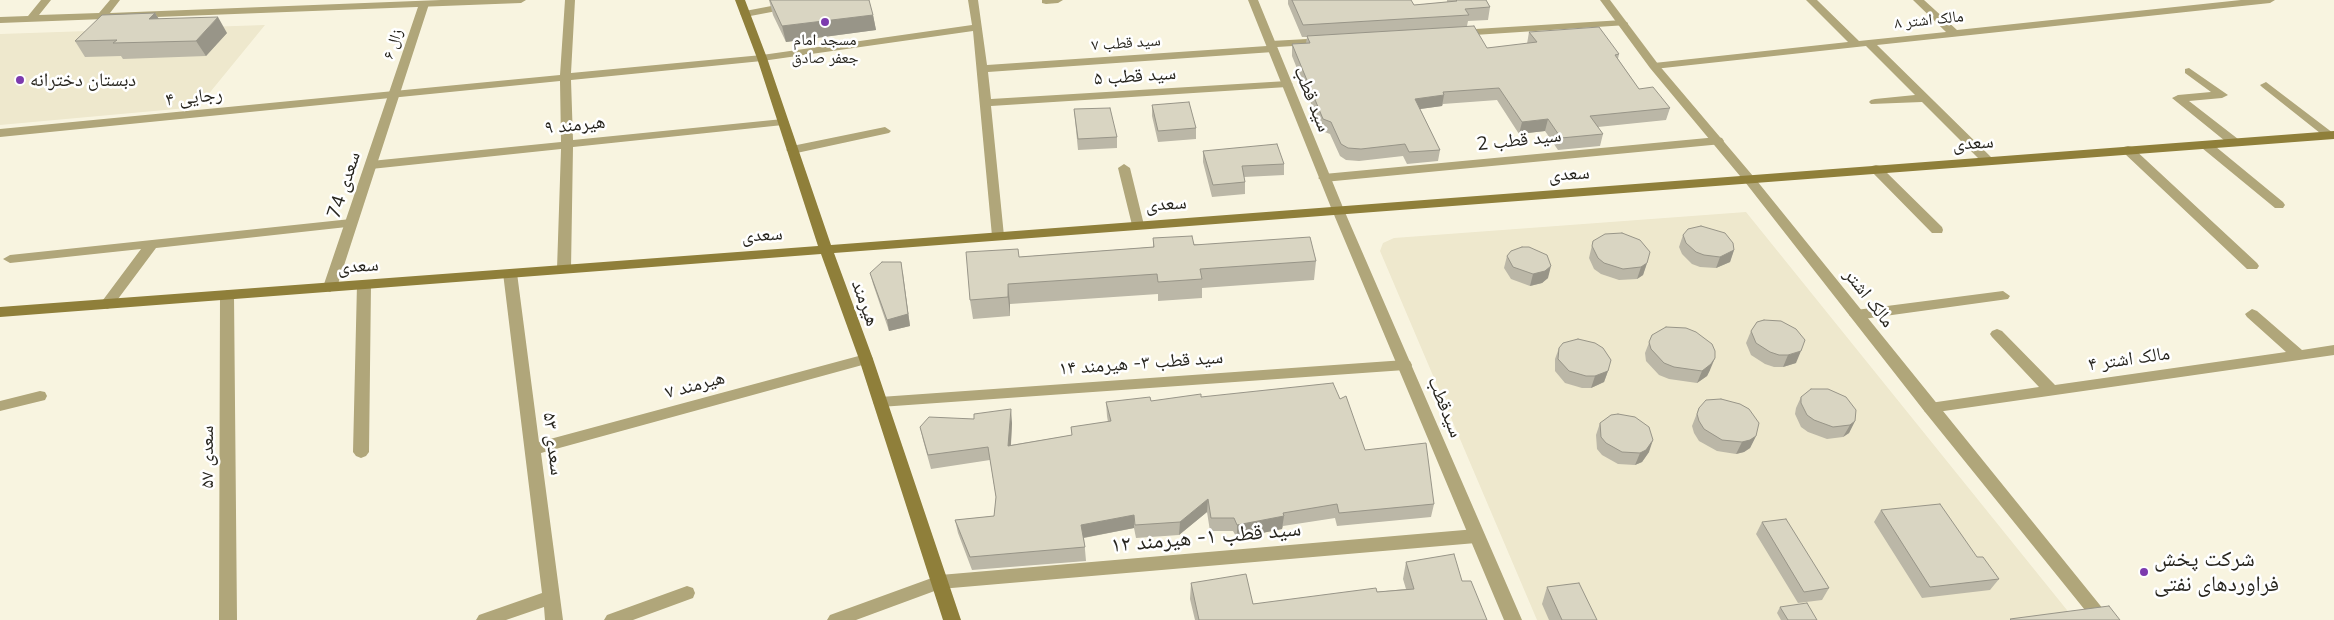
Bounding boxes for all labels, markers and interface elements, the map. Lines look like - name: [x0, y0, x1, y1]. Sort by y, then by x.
- street label: مالک اشتر ۸: [1894, 7, 1964, 33]
- marker: مسجد امام جعفر صادق: [819, 16, 831, 28]
- street label: زال ۶: [379, 26, 407, 62]
- place label: مسجد امام جعفر صادق: [791, 30, 859, 68]
- street label: سید قطب ۷: [1091, 31, 1161, 55]
- street label: سید قطب ۵: [1093, 62, 1177, 90]
- street label: سید قطب: [1289, 63, 1335, 135]
- place label: دبستان دخترانه: [30, 69, 136, 91]
- marker: دبستان دخترانه: [14, 74, 26, 86]
- street label: رجایی ۴: [164, 83, 224, 111]
- street label: هیرمند ۹: [544, 110, 606, 140]
- street label: سید قطب 2: [1475, 124, 1563, 156]
- street label: سعدی: [1952, 130, 1994, 156]
- street label: سعدی 74: [323, 149, 365, 221]
- street label: سعدی: [1548, 161, 1590, 187]
- street label: سعدی: [1145, 191, 1187, 217]
- street label: سعدی: [741, 222, 783, 248]
- street label: سعدی: [337, 253, 379, 279]
- street label: مالک اشتر: [1839, 264, 1899, 332]
- street label: هیرمند: [846, 277, 884, 329]
- street label: مالک اشتر ۴: [2087, 342, 2171, 376]
- street label: سید قطب ۳- هیرمند ۱۴: [1058, 346, 1224, 380]
- street label: هیرمند ۷: [663, 366, 727, 404]
- street label: سیدقطب: [1422, 373, 1468, 441]
- street label: سعدی ۵۳: [538, 411, 568, 477]
- street label: سعدی ۵۷: [196, 425, 218, 489]
- street label: سید قطب ۱- هیرمند ۱۲: [1110, 516, 1302, 558]
- place label: شرکت پخش فراوردهای نفتی: [2154, 546, 2279, 598]
- marker: شرکت پخش فراوردهای نفتی: [2138, 566, 2150, 578]

